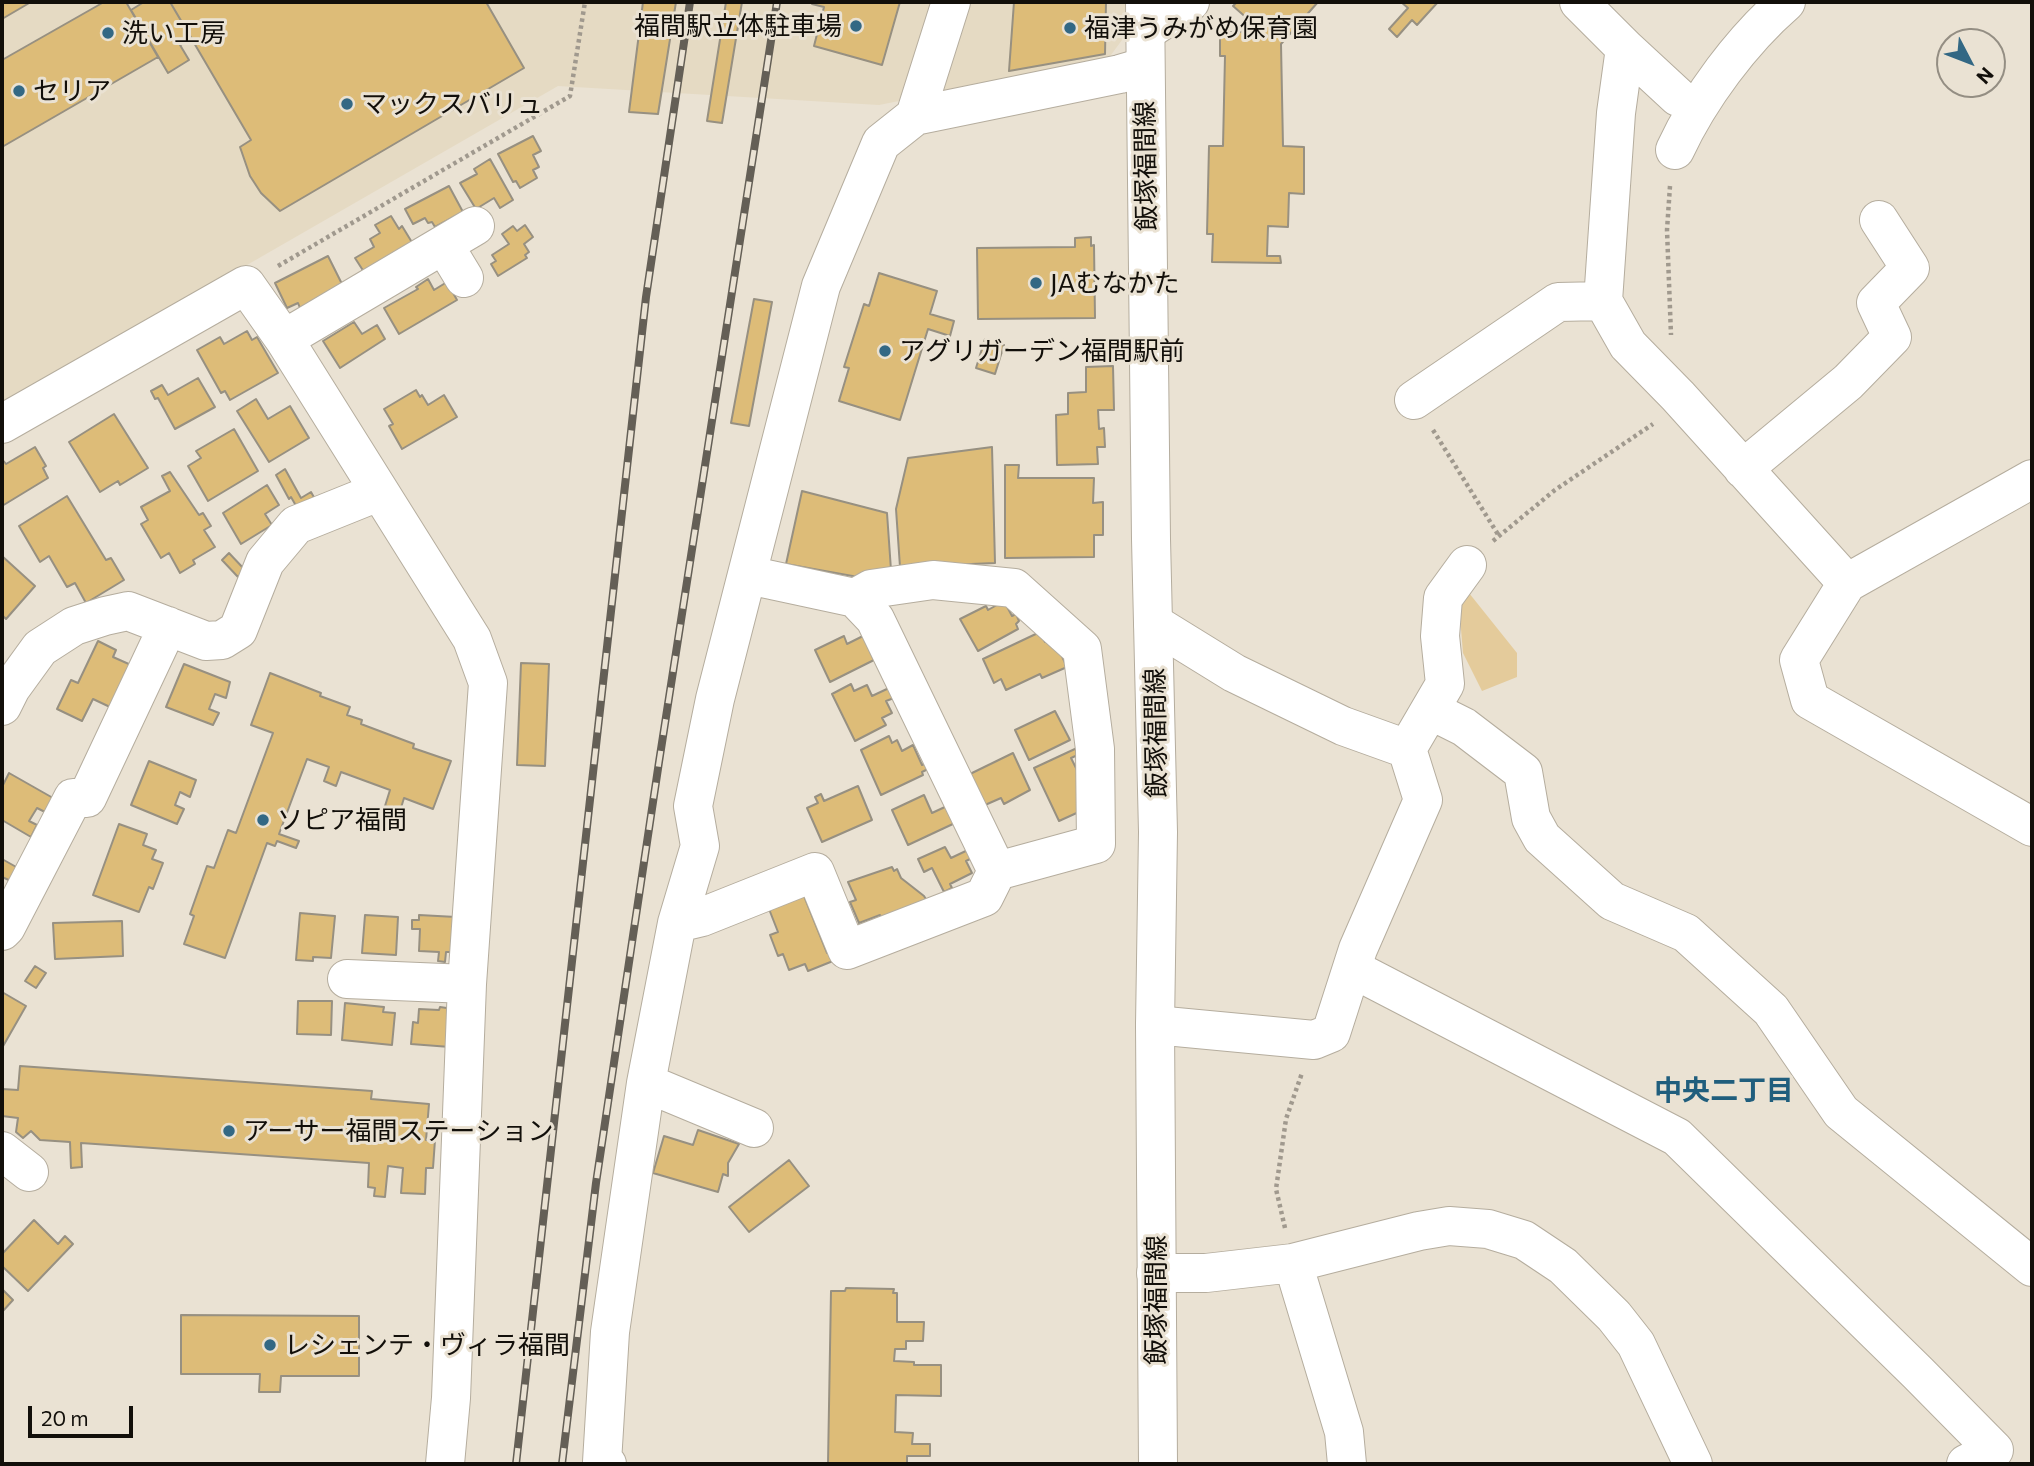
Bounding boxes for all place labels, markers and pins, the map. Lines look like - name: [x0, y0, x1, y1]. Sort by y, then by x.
- place label: 福間駅立体駐車場: [634, 10, 842, 42]
- place label: 福津うみがめ保育園: [1084, 12, 1318, 44]
- place label: 洗い工房: [122, 17, 226, 49]
- marker: 福間駅立体駐車場: [848, 18, 864, 34]
- marker: 福津うみがめ保育園: [1062, 20, 1078, 36]
- marker: 洗い工房: [100, 25, 116, 41]
- place label: セリア: [33, 75, 111, 107]
- marker: セリア: [11, 83, 27, 99]
- place label: マックスバリュ: [361, 88, 543, 120]
- marker: マックスバリュ: [339, 96, 355, 112]
- place label: JAむなかた: [1050, 267, 1180, 299]
- marker: JAむなかた: [1028, 275, 1044, 291]
- place label: アグリガーデン福間駅前: [899, 335, 1185, 367]
- marker: アグリガーデン福間駅前: [877, 343, 893, 359]
- place label: ソピア福間: [277, 804, 407, 836]
- marker: ソピア福間: [255, 812, 271, 828]
- place label: アーサー福間ステーション: [243, 1115, 553, 1147]
- marker: アーサー福間ステーション: [221, 1123, 237, 1139]
- place label: レシェンテ・ヴィラ福間: [284, 1329, 570, 1361]
- marker: レシェンテ・ヴィラ福間: [262, 1337, 278, 1353]

